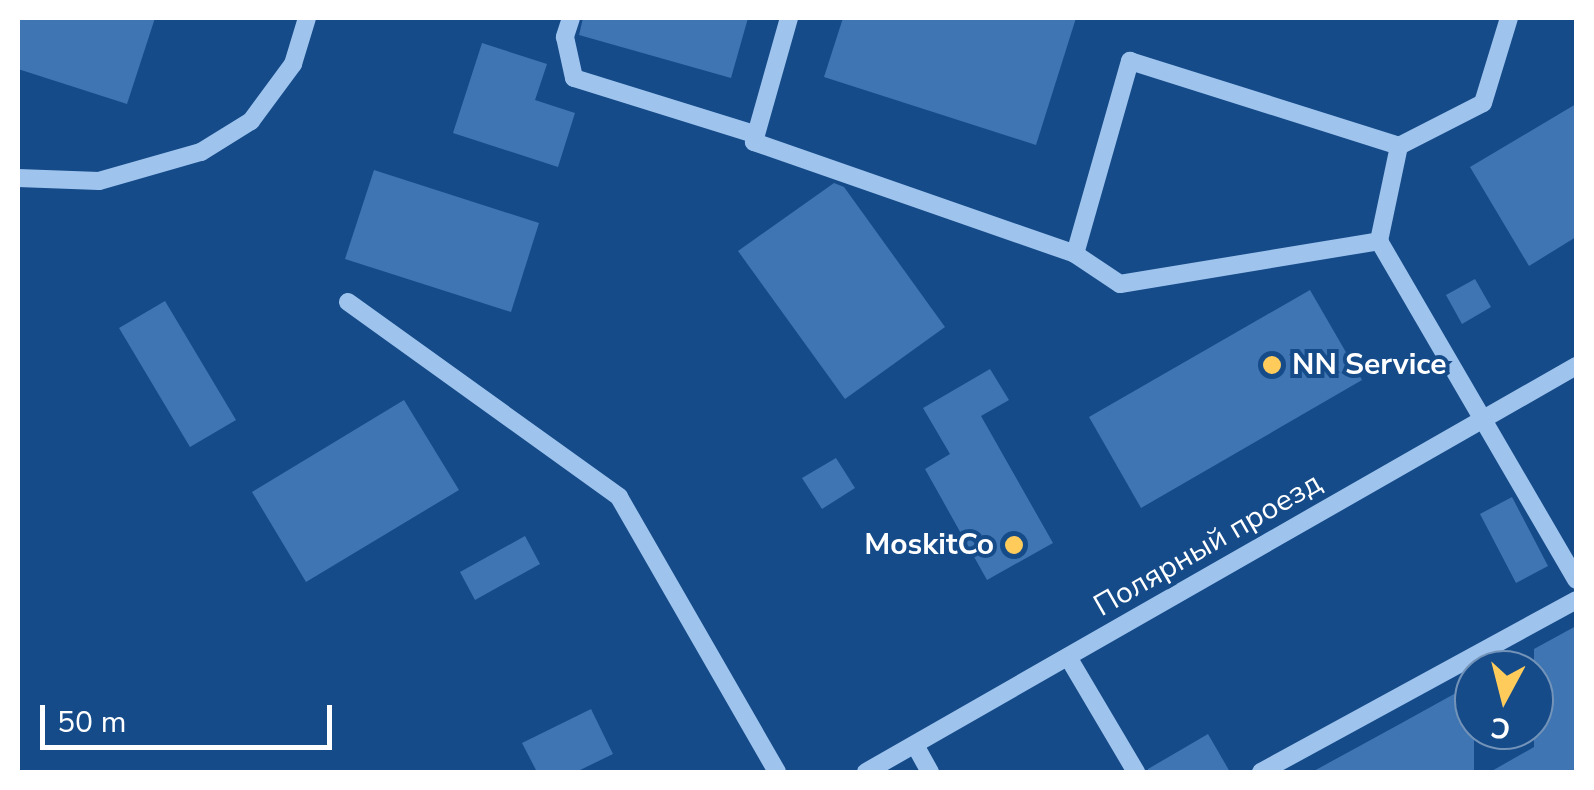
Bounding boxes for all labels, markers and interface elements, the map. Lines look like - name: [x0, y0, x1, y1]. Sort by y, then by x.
- place label: NN Service: [1292, 347, 1446, 383]
- marker: NN Service: [1261, 354, 1283, 376]
- street label: Полярный проезд: [1088, 465, 1328, 625]
- place label: MoskitCo: [864, 527, 994, 563]
- marker: MoskitCo: [1003, 534, 1025, 556]
- north arrow: [1454, 650, 1554, 750]
- scale bar: [45, 685, 338, 747]
- text: 50 m: [57, 702, 126, 743]
- text: С: [1489, 708, 1512, 748]

